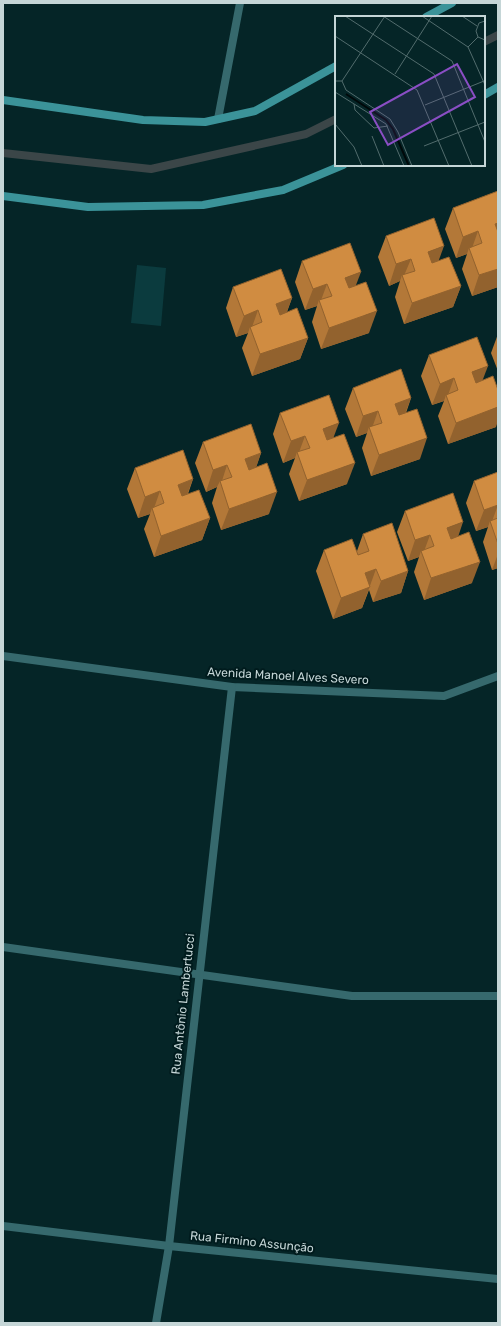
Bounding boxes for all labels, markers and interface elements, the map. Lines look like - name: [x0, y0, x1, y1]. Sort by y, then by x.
- inset map: [335, 16, 485, 166]
- street label: Avenida Manoel Alves Severo: [207, 665, 369, 687]
- street label: Rua Antônio Lambertucci: [169, 933, 197, 1075]
- street label: Rua Firmino Assunção: [189, 1229, 315, 1255]

